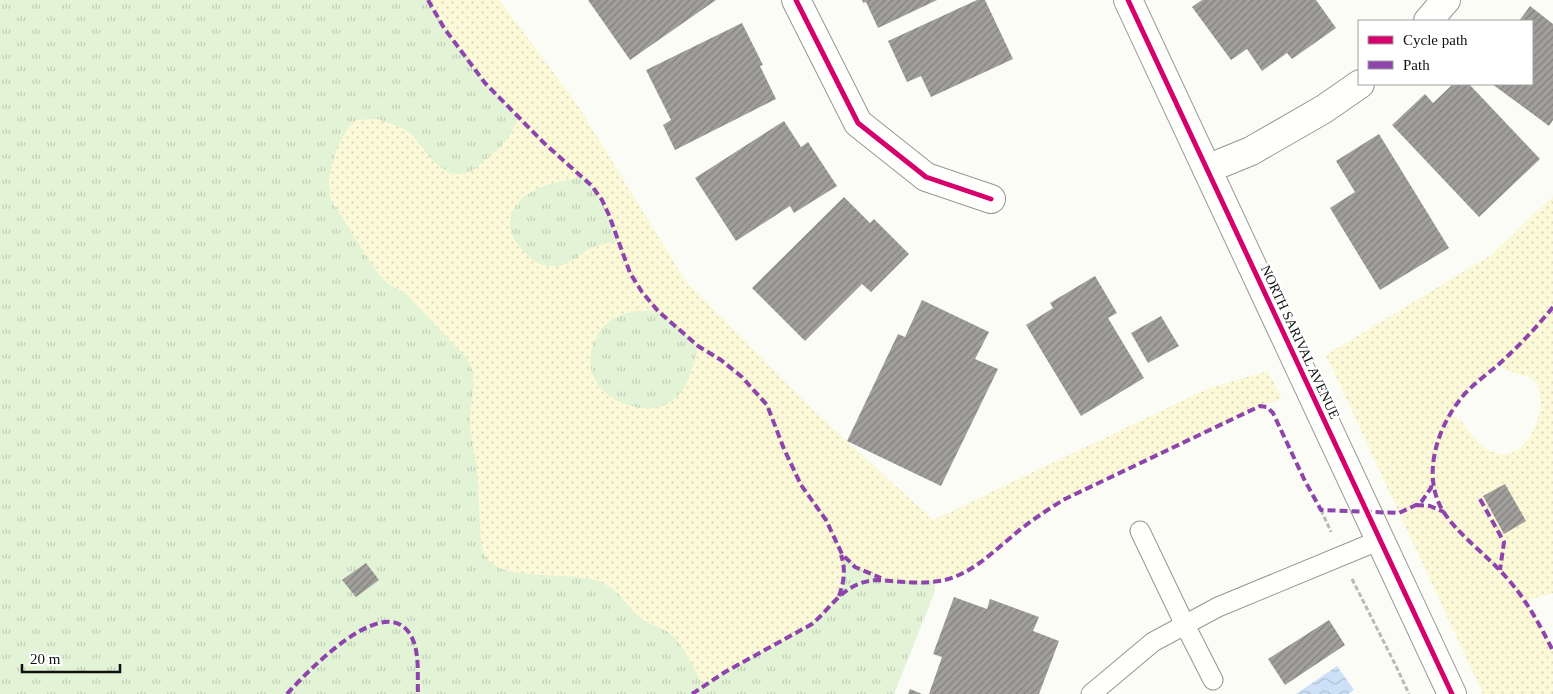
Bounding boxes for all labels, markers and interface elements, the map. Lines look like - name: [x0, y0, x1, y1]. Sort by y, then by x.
- legend: [1358, 20, 1533, 85]
- text: Cycle path: [1403, 32, 1468, 48]
- text: Path: [1403, 57, 1430, 73]
- street label: NORTH SARIVAL AVENUE: [1258, 263, 1342, 421]
- scale bar: [22, 642, 120, 674]
- text: 20 m: [30, 651, 61, 667]

